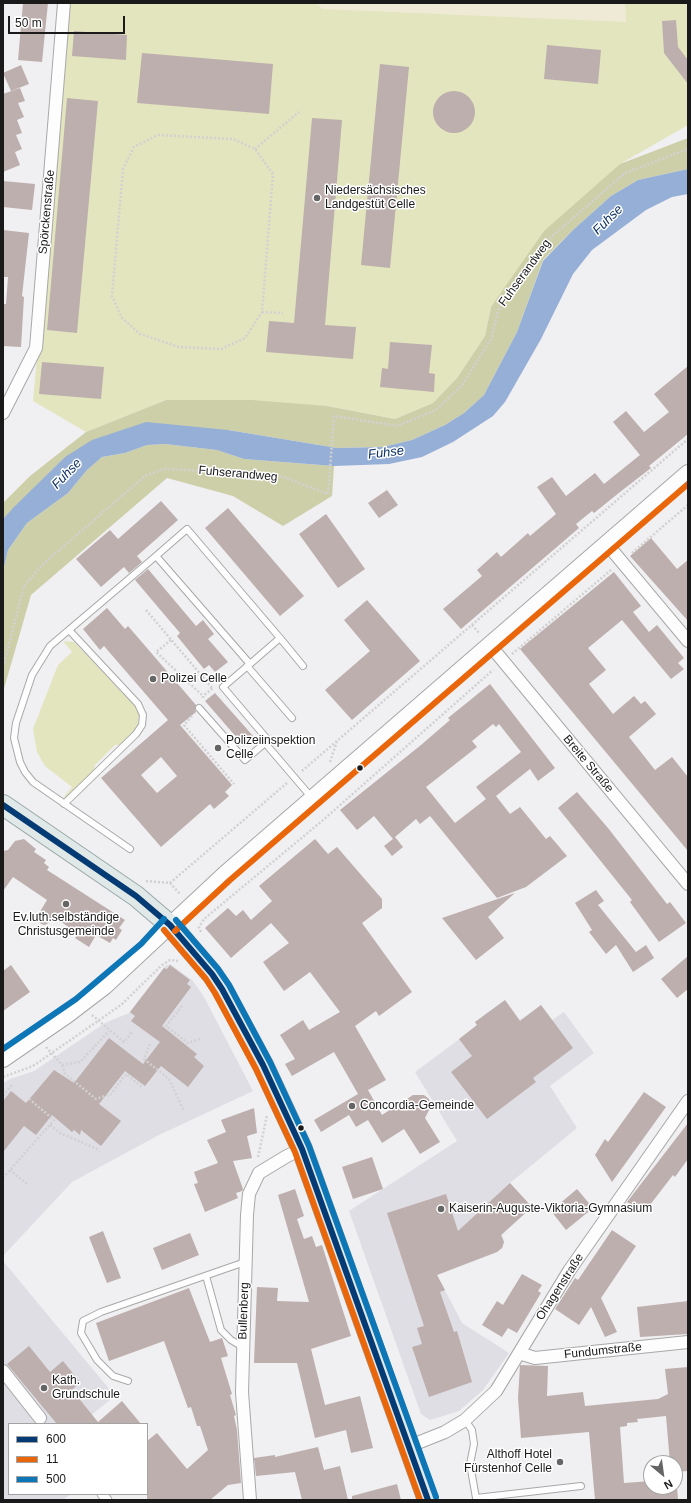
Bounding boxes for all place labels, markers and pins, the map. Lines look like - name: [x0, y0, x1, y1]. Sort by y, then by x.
- place label: Niedersächsisches Landgestüt Celle: [325, 184, 426, 212]
- marker: Niedersächsisches Landgestüt Celle: [312, 193, 322, 203]
- place label: Polizei Celle: [161, 672, 227, 686]
- marker: Polizei Celle: [148, 674, 158, 684]
- place label: Polizeiinspektion Celle: [226, 734, 315, 762]
- marker: Polizeiinspektion Celle: [213, 743, 223, 753]
- unlabelled marker: [355, 763, 365, 773]
- marker: Ev.luth.selbständige Christusgemeinde: [61, 899, 71, 909]
- place label: Ev.luth.selbständige Christusgemeinde: [13, 911, 119, 939]
- place label: Concordia-Gemeinde: [360, 1099, 474, 1113]
- marker: Concordia-Gemeinde: [347, 1101, 357, 1111]
- unlabelled marker: [296, 1123, 306, 1133]
- place label: Kaiserin-Auguste-Viktoria-Gymnasium: [449, 1202, 652, 1216]
- marker: Kaiserin-Auguste-Viktoria-Gymnasium: [436, 1204, 446, 1214]
- place label: Kath. Grundschule: [52, 1374, 120, 1402]
- marker: Kath. Grundschule: [39, 1383, 49, 1393]
- place label: Althoff Hotel Fürstenhof Celle: [464, 1448, 552, 1476]
- marker: Althoff Hotel Fürstenhof Celle: [555, 1457, 565, 1467]

